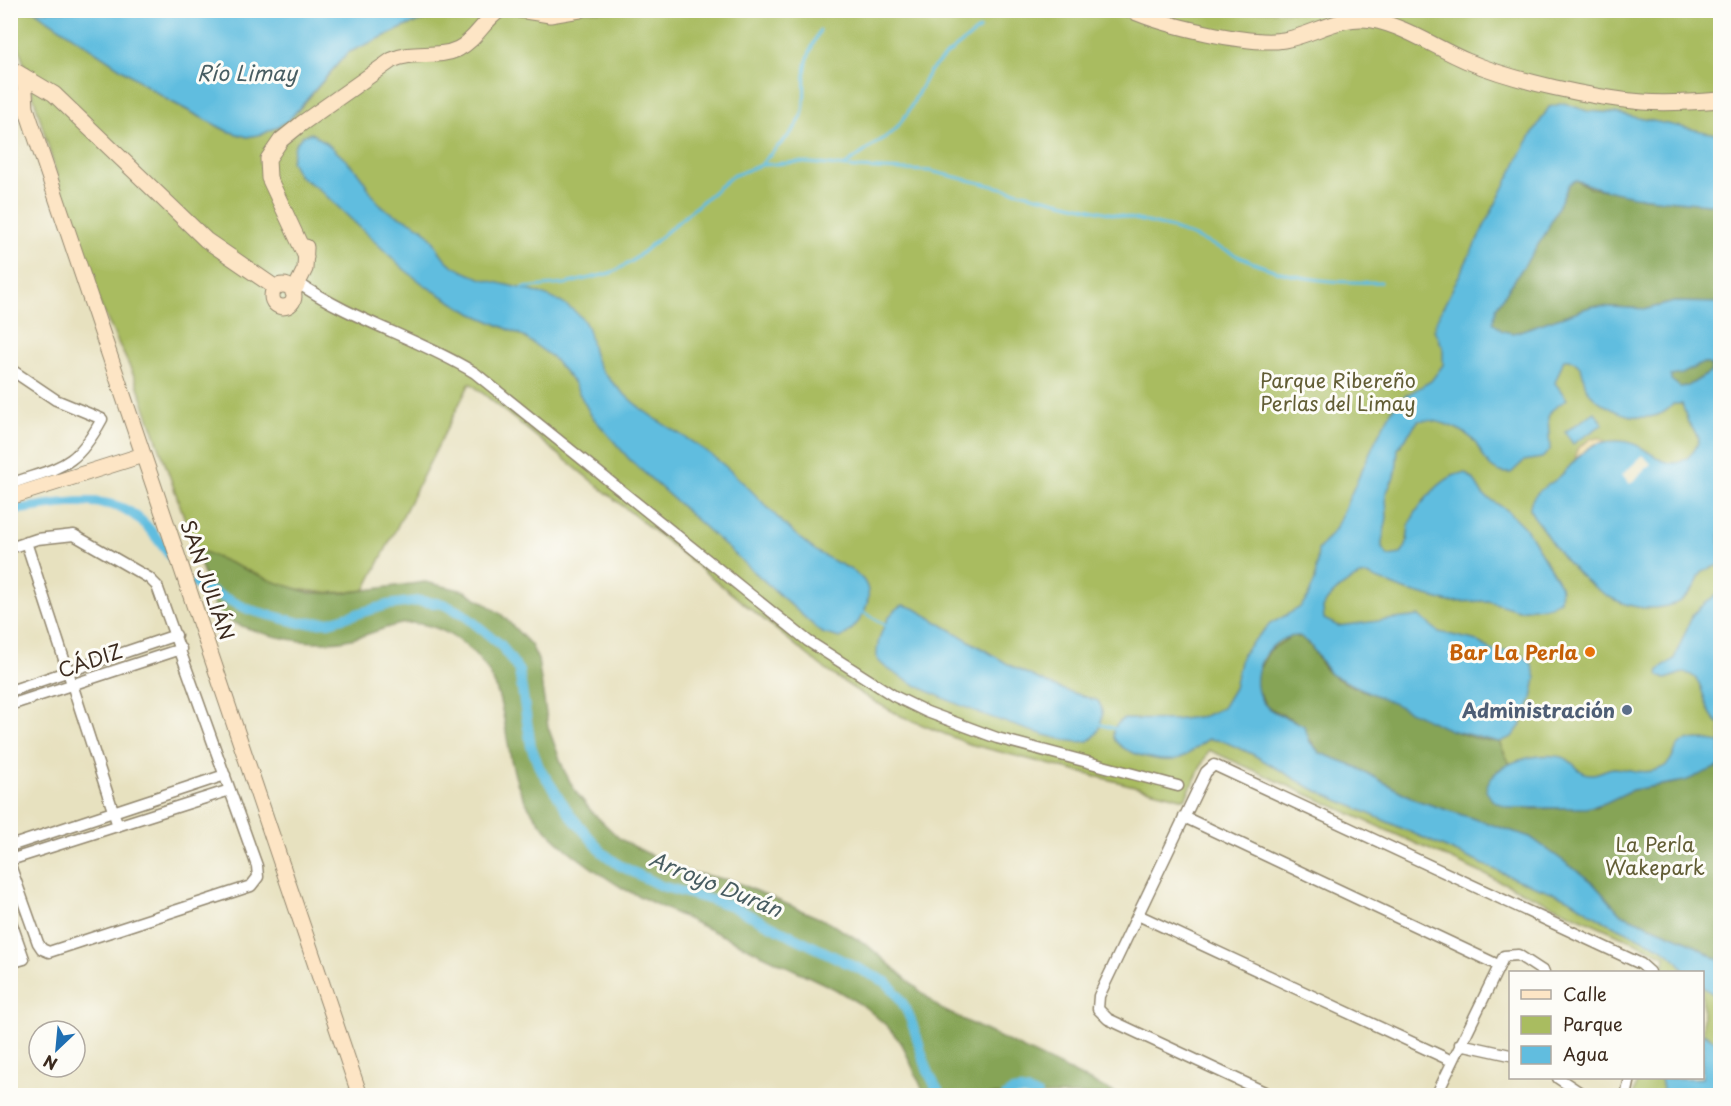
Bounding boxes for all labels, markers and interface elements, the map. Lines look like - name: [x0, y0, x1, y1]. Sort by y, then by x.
- water label: Río Limay: [197, 56, 299, 88]
- park label: Parque Ribereño Perlas del Limay: [1260, 365, 1416, 418]
- street label: SAN JULIÁN: [173, 516, 243, 644]
- street label: CÁDIZ: [54, 635, 126, 685]
- place label: Bar La Perla: [1449, 637, 1578, 667]
- marker: Bar La Perla: [1583, 645, 1597, 659]
- place label: Administración: [1461, 695, 1615, 725]
- marker: Administración: [1620, 703, 1634, 717]
- park label: La Perla Wakepark: [1605, 829, 1705, 882]
- water label: Arroyo Durán: [645, 842, 788, 925]
- legend: [1509, 971, 1704, 1079]
- text: Calle: [1563, 980, 1607, 1007]
- text: Parque: [1563, 1010, 1623, 1037]
- north arrow: [27, 1019, 87, 1079]
- text: Agua: [1563, 1040, 1609, 1067]
- text: N: [39, 1050, 61, 1077]

